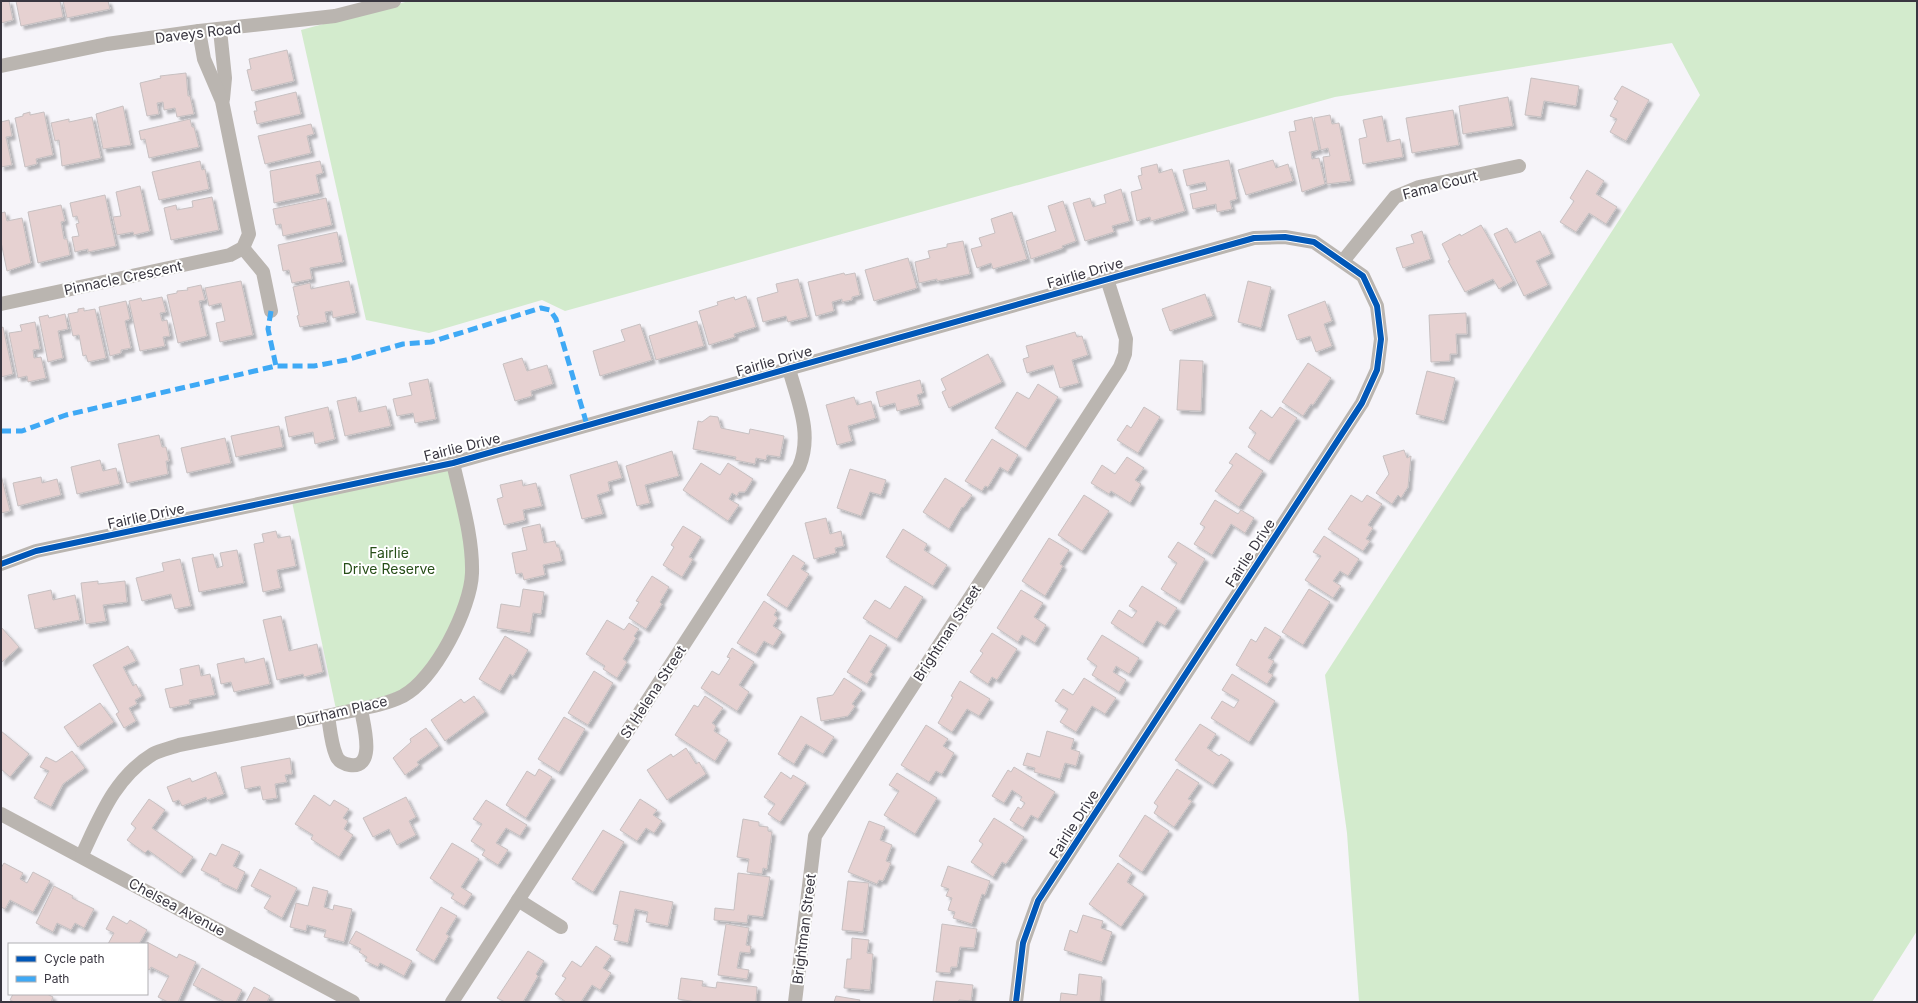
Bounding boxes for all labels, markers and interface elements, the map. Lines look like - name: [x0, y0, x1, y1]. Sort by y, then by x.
- street label: Daveys Road: [154, 19, 242, 46]
- street label: Fama Court: [1401, 166, 1480, 203]
- street label: Fairlie Drive: [1045, 254, 1125, 291]
- street label: Pinnacle Crescent: [62, 257, 184, 298]
- street label: Fairlie Drive: [734, 342, 814, 379]
- street label: Fairlie Drive: [422, 429, 502, 464]
- street label: Fairlie Drive: [106, 499, 186, 532]
- street label: Fairlie Drive: [1221, 515, 1278, 590]
- park label: Fairlie Drive Reserve: [343, 544, 435, 577]
- street label: Brightman Street: [909, 581, 984, 684]
- street label: St Helena Street: [616, 642, 689, 741]
- street label: Durham Place: [295, 692, 389, 729]
- street label: Fairlie Drive: [1045, 786, 1102, 861]
- street label: Brightman Street: [788, 872, 819, 985]
- street label: Chelsea Avenue: [126, 874, 228, 939]
- legend: [8, 943, 148, 995]
- text: Cycle path: [44, 951, 105, 966]
- text: Path: [44, 971, 69, 986]

